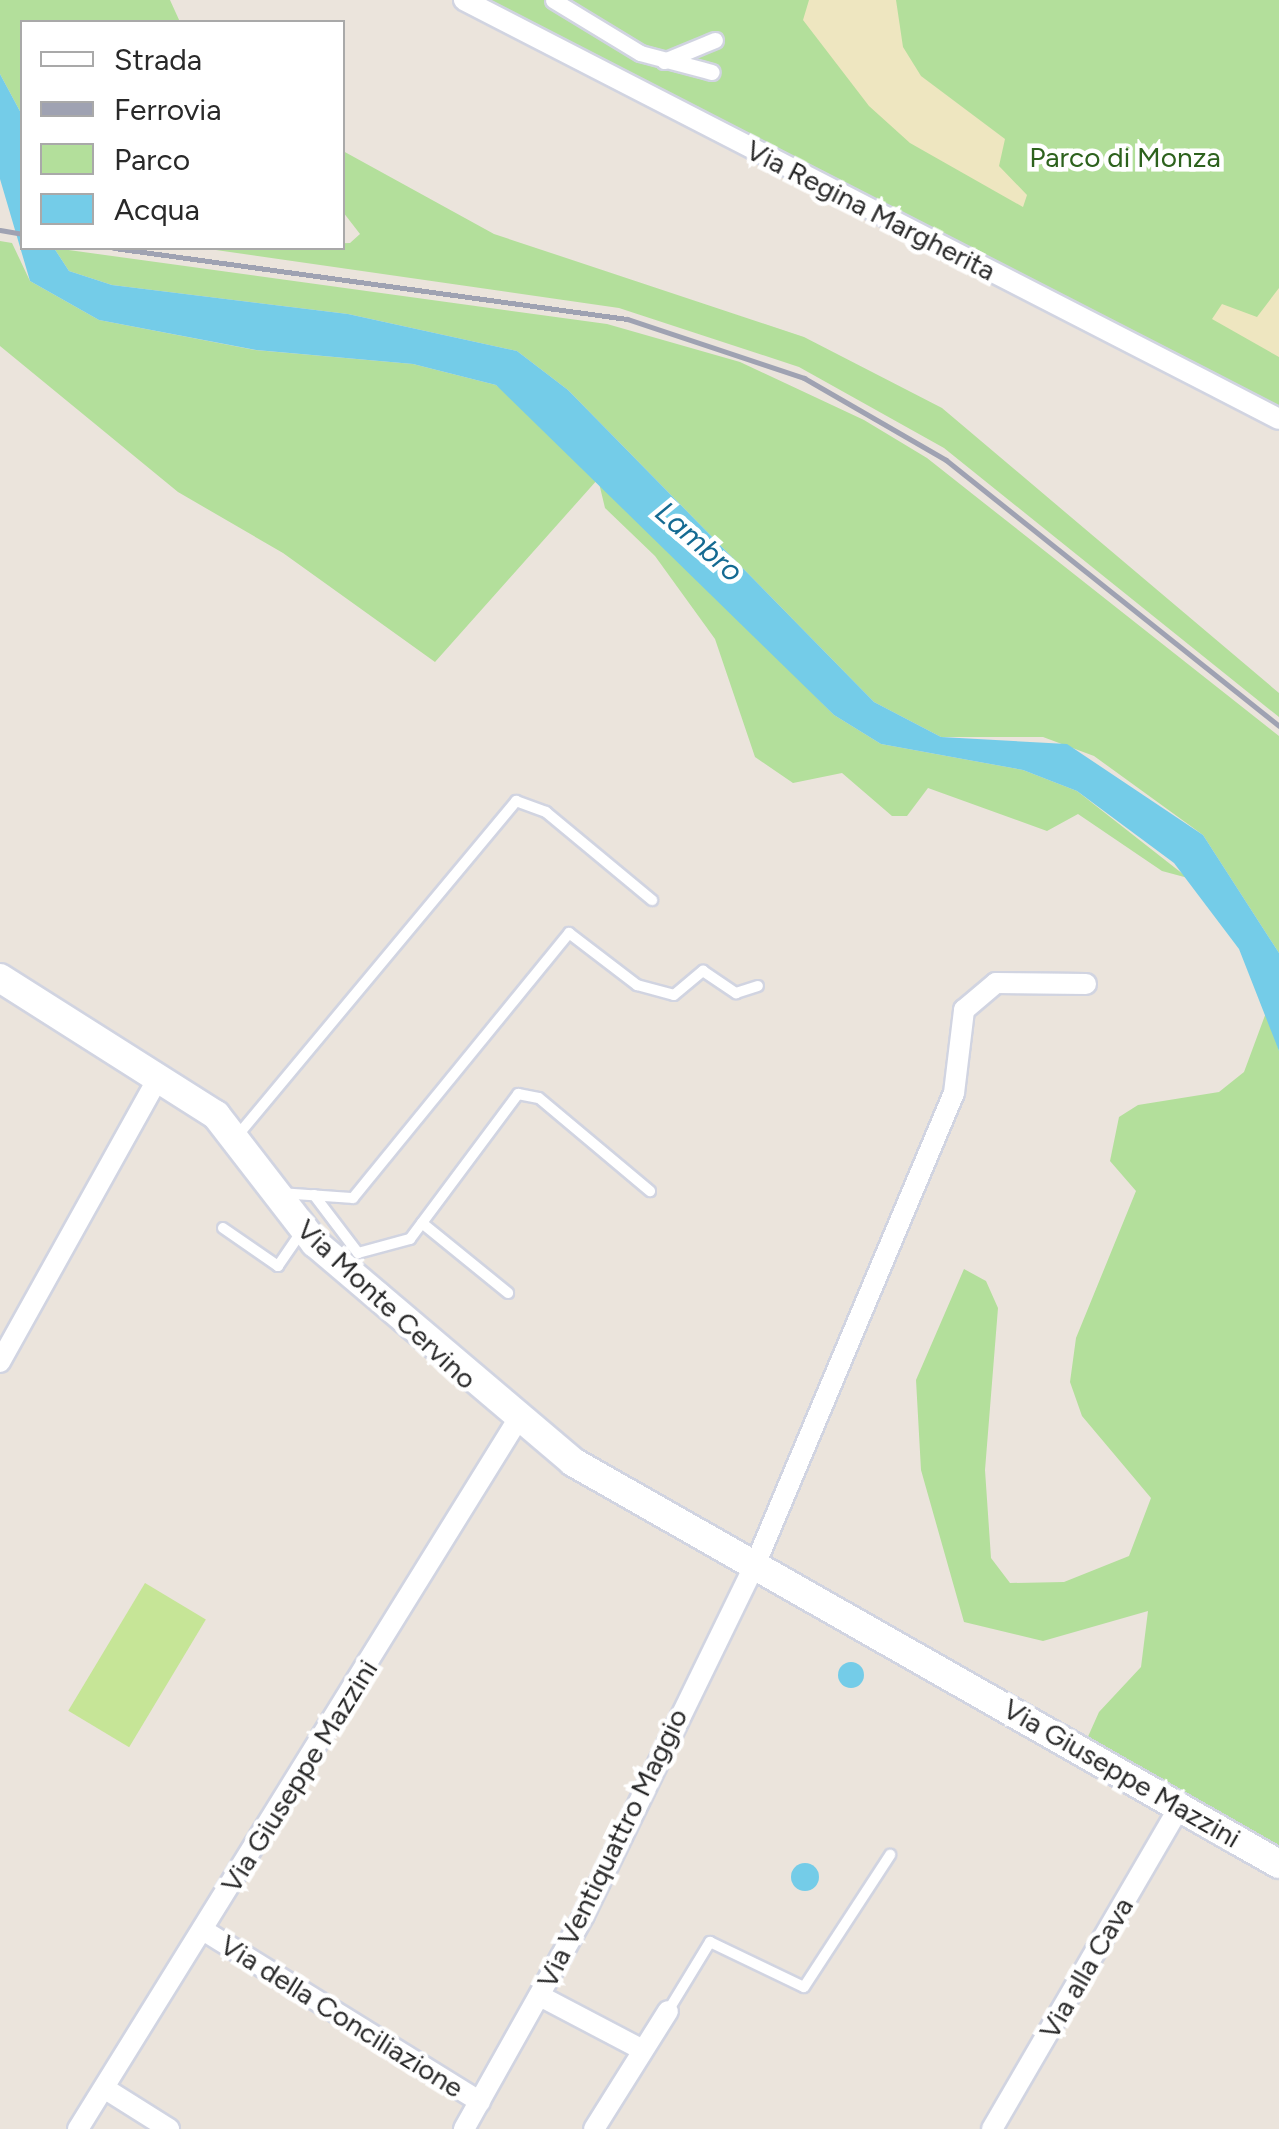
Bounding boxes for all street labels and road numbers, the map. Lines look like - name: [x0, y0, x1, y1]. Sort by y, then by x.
- street label: Via Regina Margherita: [741, 133, 1001, 287]
- street label: Via Monte Cervino: [290, 1212, 484, 1396]
- street label: Via Giuseppe Mazzini: [214, 1653, 384, 1899]
- street label: Via Giuseppe Mazzini: [997, 1691, 1247, 1855]
- street label: Via Ventiquattro Maggio: [530, 1703, 694, 1993]
- street label: Via alla Cava: [1032, 1891, 1140, 2045]
- street label: Via della Conciliazione: [214, 1927, 470, 2105]

